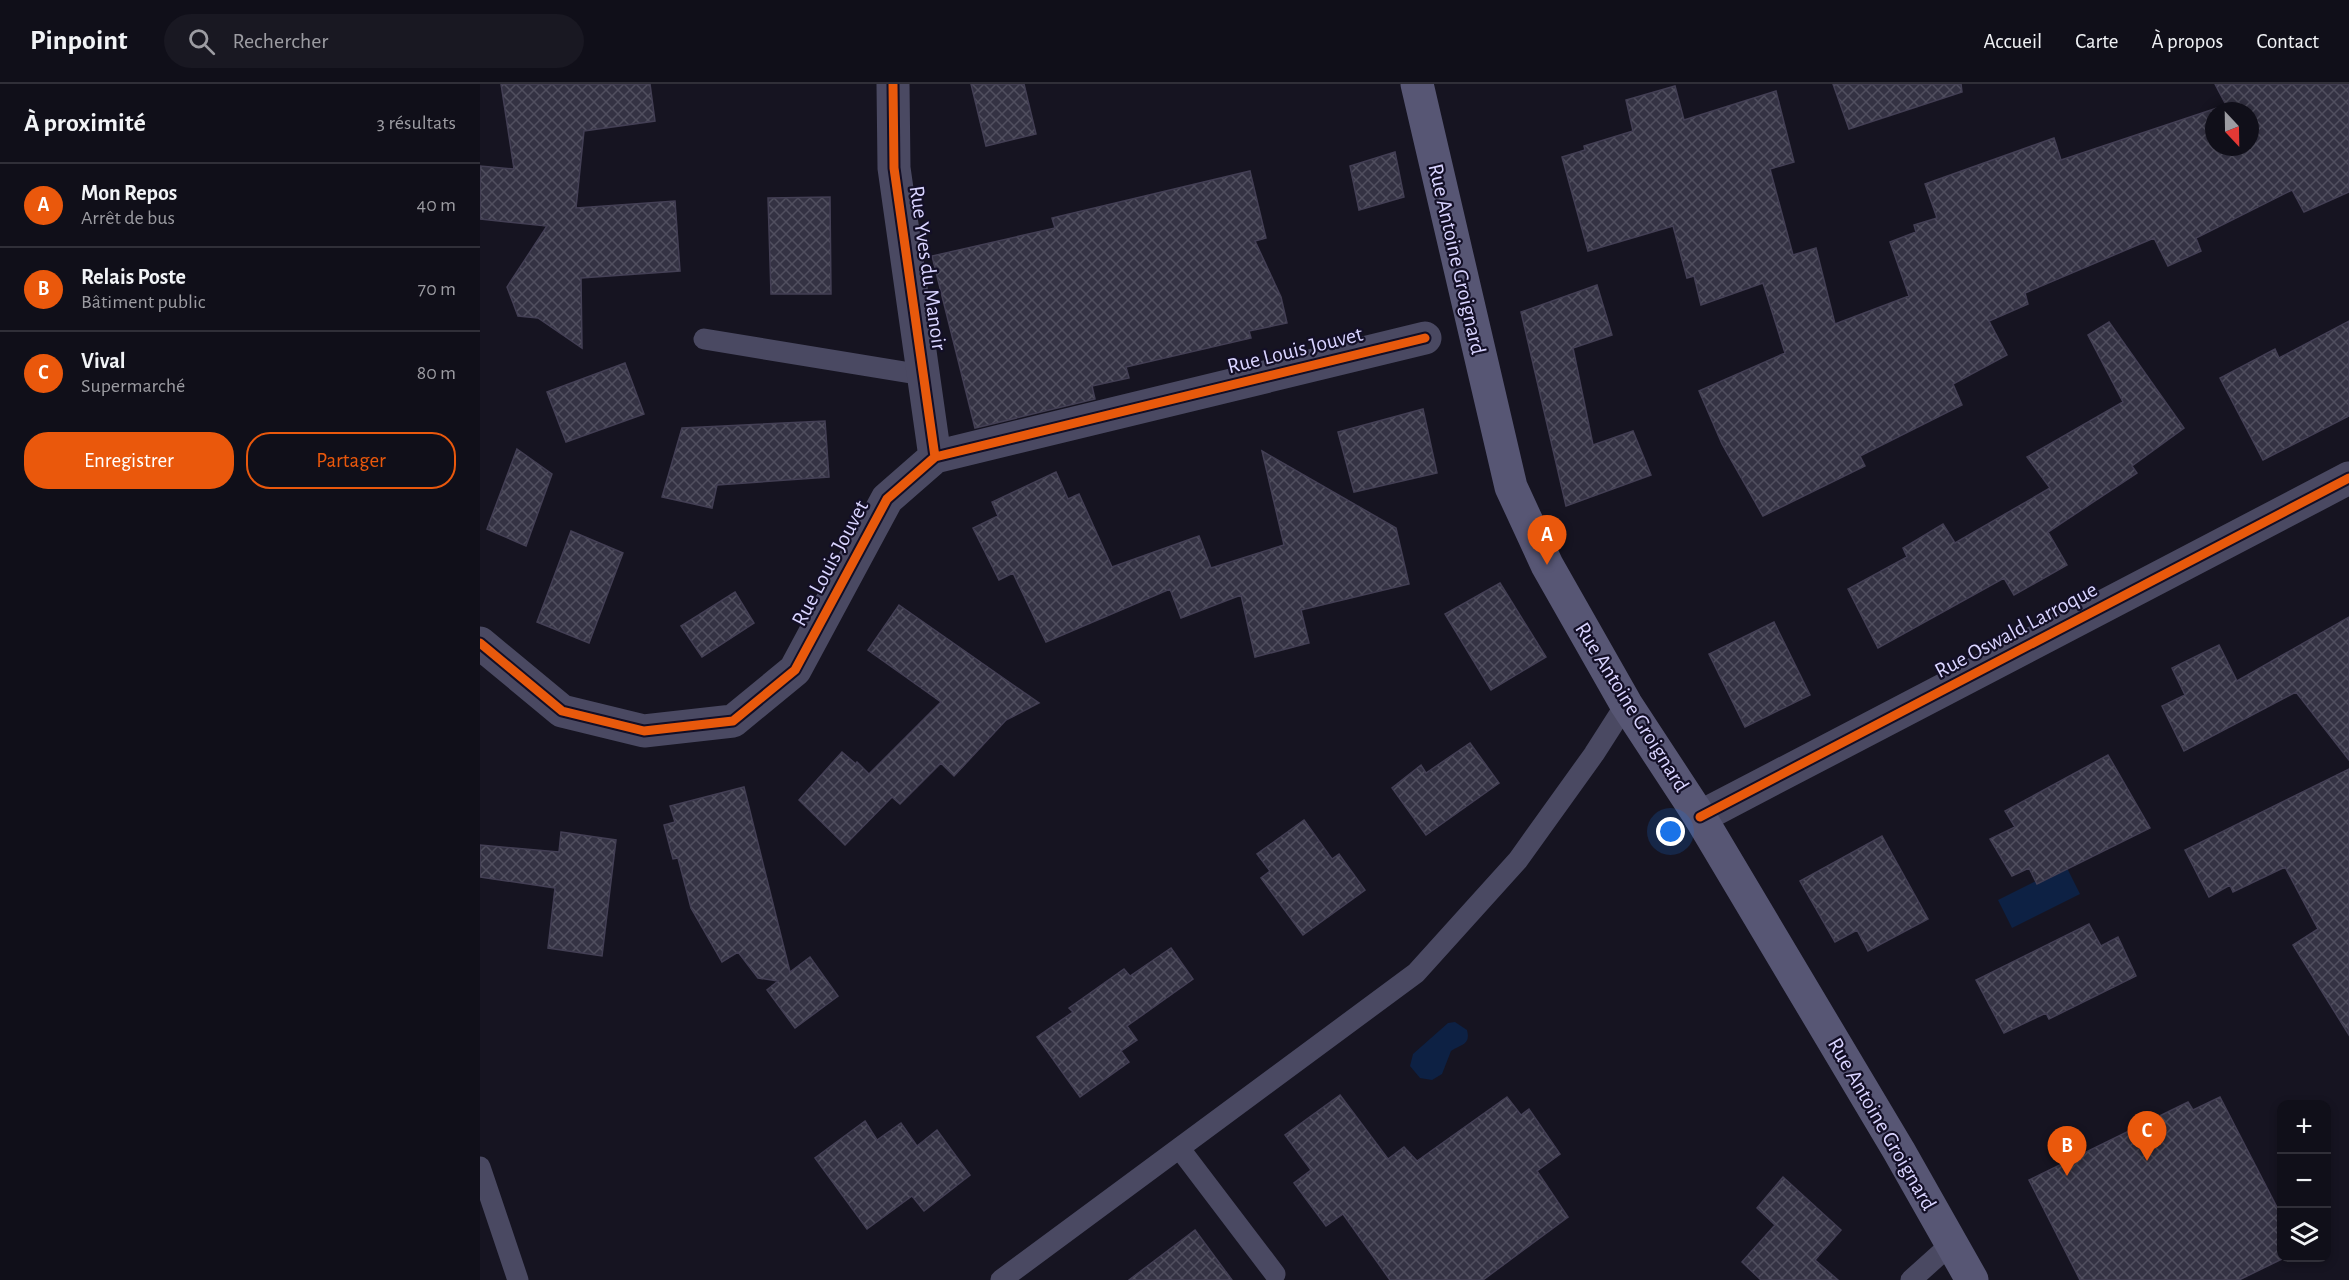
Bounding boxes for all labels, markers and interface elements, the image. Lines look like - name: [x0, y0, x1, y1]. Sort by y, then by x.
- search box: [164, 14, 584, 68]
- icon: search: [185, 25, 218, 58]
- text: Pinpoint: [30, 27, 128, 55]
- text: Rechercher: [233, 30, 328, 52]
- text: Accueil: [1984, 31, 2042, 52]
- text: Carte: [2075, 31, 2118, 52]
- text: À propos: [2151, 31, 2223, 52]
- text: Contact: [2256, 31, 2319, 52]
- north arrow: [2205, 102, 2259, 156]
- text: À proximité: [24, 110, 146, 136]
- text: 3 résultats: [377, 113, 456, 133]
- street label: Rue Antoine Groignard: [1424, 162, 1490, 356]
- text: Mon Repos: [81, 182, 177, 204]
- street label: Rue Yves du Manoir: [906, 184, 950, 352]
- text: A: [38, 195, 50, 215]
- text: 40 m: [417, 195, 456, 215]
- text: Arrêt de bus: [81, 208, 175, 228]
- text: Relais Poste: [81, 266, 186, 288]
- text: B: [38, 279, 49, 299]
- text: 70 m: [418, 279, 456, 299]
- text: Bâtiment public: [81, 292, 206, 312]
- street label: Rue Louis Jouvet: [1225, 323, 1365, 377]
- text: Vival: [81, 350, 126, 372]
- text: C: [38, 363, 49, 383]
- text: 80 m: [417, 363, 456, 383]
- text: Supermarché: [81, 376, 185, 396]
- button: Enregistrer: [24, 432, 234, 489]
- button: Partager: [246, 432, 456, 489]
- street label: Rue Louis Jouvet: [788, 496, 872, 630]
- pin: A: [1528, 516, 1566, 565]
- street label: Rue Oswald Larroque: [1931, 578, 2101, 682]
- street label: Rue Antoine Groignard: [1571, 618, 1693, 796]
- your location: [1656, 817, 1685, 846]
- street label: Rue Antoine Groignard: [1824, 1034, 1940, 1214]
- map controls: [2277, 1100, 2331, 1262]
- button: +: [2277, 1100, 2331, 1154]
- pin: C: [2128, 1112, 2166, 1161]
- pin: B: [2048, 1126, 2086, 1176]
- button: −: [2277, 1154, 2331, 1208]
- button: layers: [2277, 1208, 2331, 1262]

